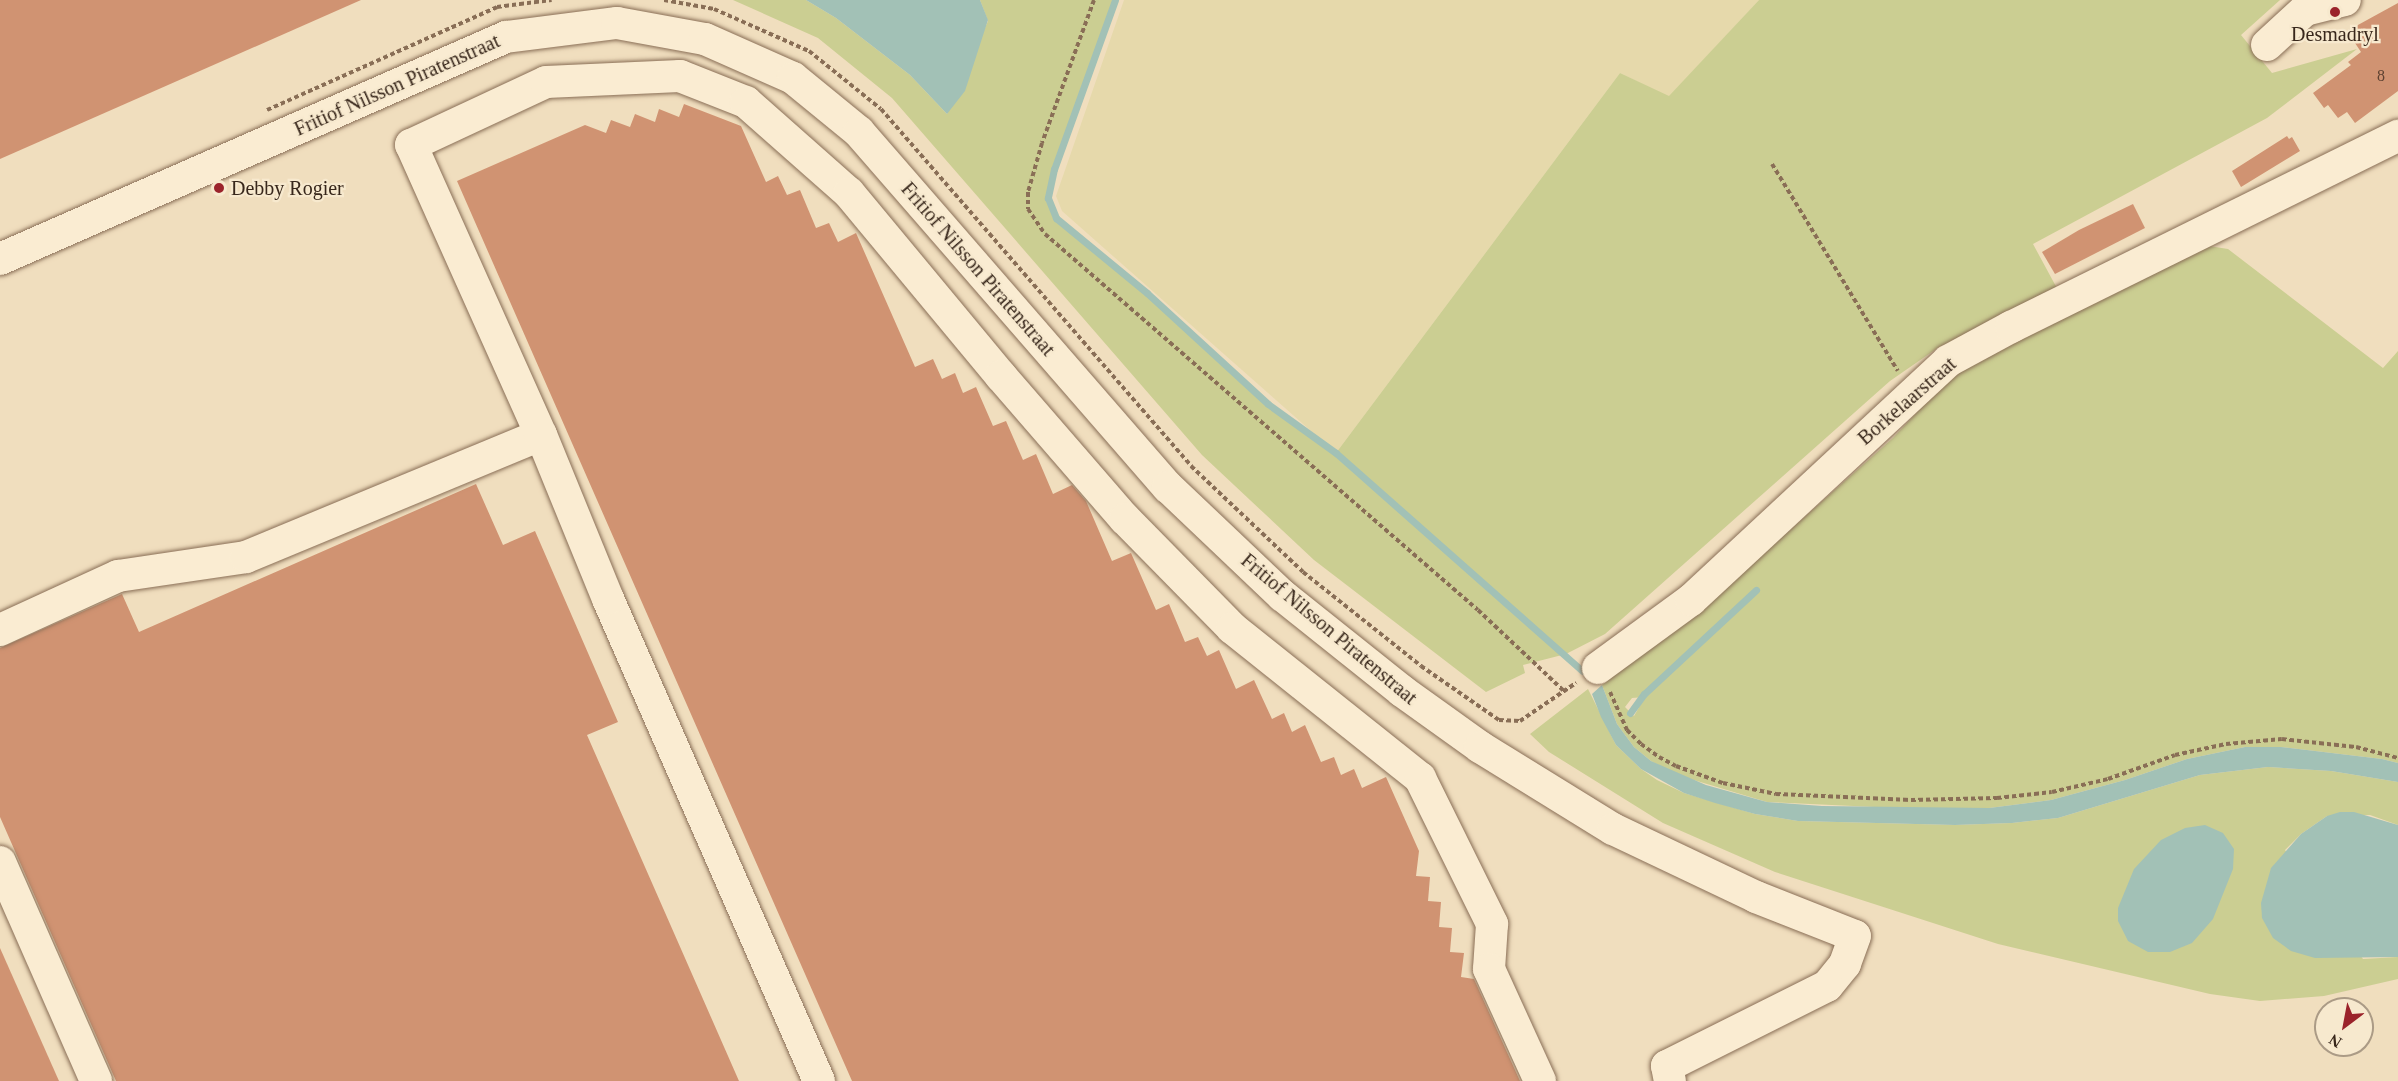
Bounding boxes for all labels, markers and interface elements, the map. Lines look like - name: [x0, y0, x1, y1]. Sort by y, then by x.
- marker: Desmadryl: [2328, 5, 2342, 19]
- place label: Desmadryl: [2291, 22, 2379, 46]
- street label: Fritiof Nilsson Piratenstraat: [291, 29, 503, 141]
- house number: 8: [2377, 66, 2385, 86]
- place label: Debby Rogier: [231, 176, 344, 200]
- street label: Fritiof Nilsson Piratenstraat: [896, 177, 1060, 361]
- marker: Debby Rogier: [212, 181, 226, 195]
- street label: Borkelaarstraat: [1853, 352, 1961, 450]
- street label: Fritiof Nilsson Piratenstraat: [1236, 548, 1422, 710]
- north arrow: [2314, 997, 2374, 1057]
- text: N: [2326, 1031, 2345, 1051]

